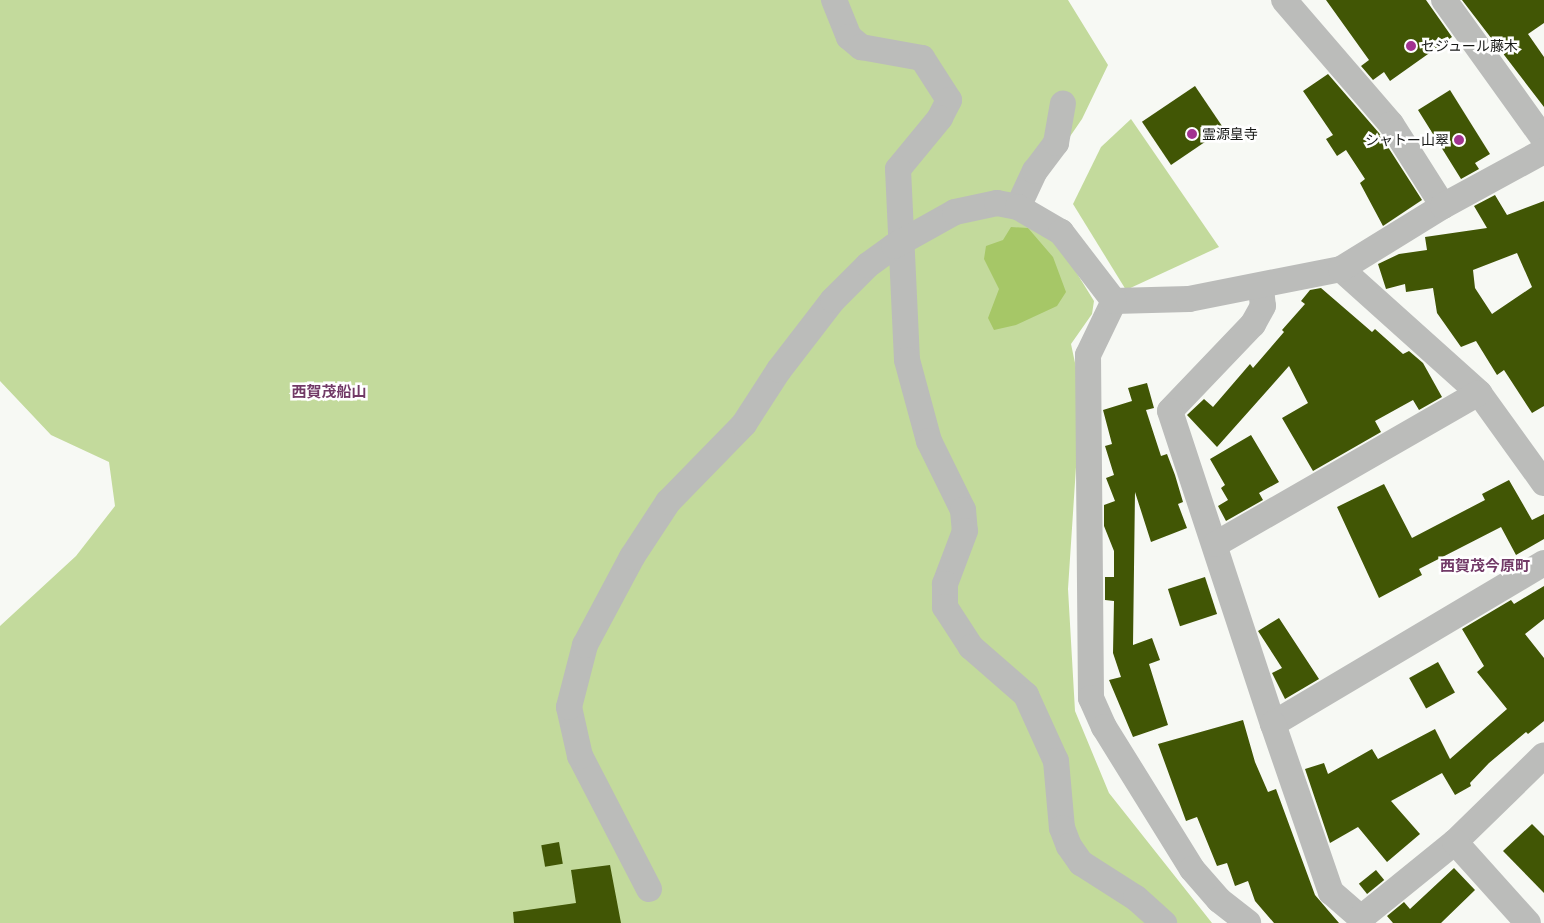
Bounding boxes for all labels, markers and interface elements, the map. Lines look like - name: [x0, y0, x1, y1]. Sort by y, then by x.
- place label: セジュール藤木: [1421, 38, 1519, 54]
- marker: セジュール藤木: [1405, 40, 1417, 52]
- place label: 霊源皇寺: [1202, 126, 1258, 142]
- marker: 霊源皇寺: [1186, 128, 1198, 140]
- place label: シャトー山翠: [1365, 132, 1449, 148]
- marker: シャトー山翠: [1453, 134, 1465, 146]
- district label: 西賀茂船山: [292, 383, 366, 401]
- district label: 西賀茂今原町: [1440, 557, 1530, 575]

